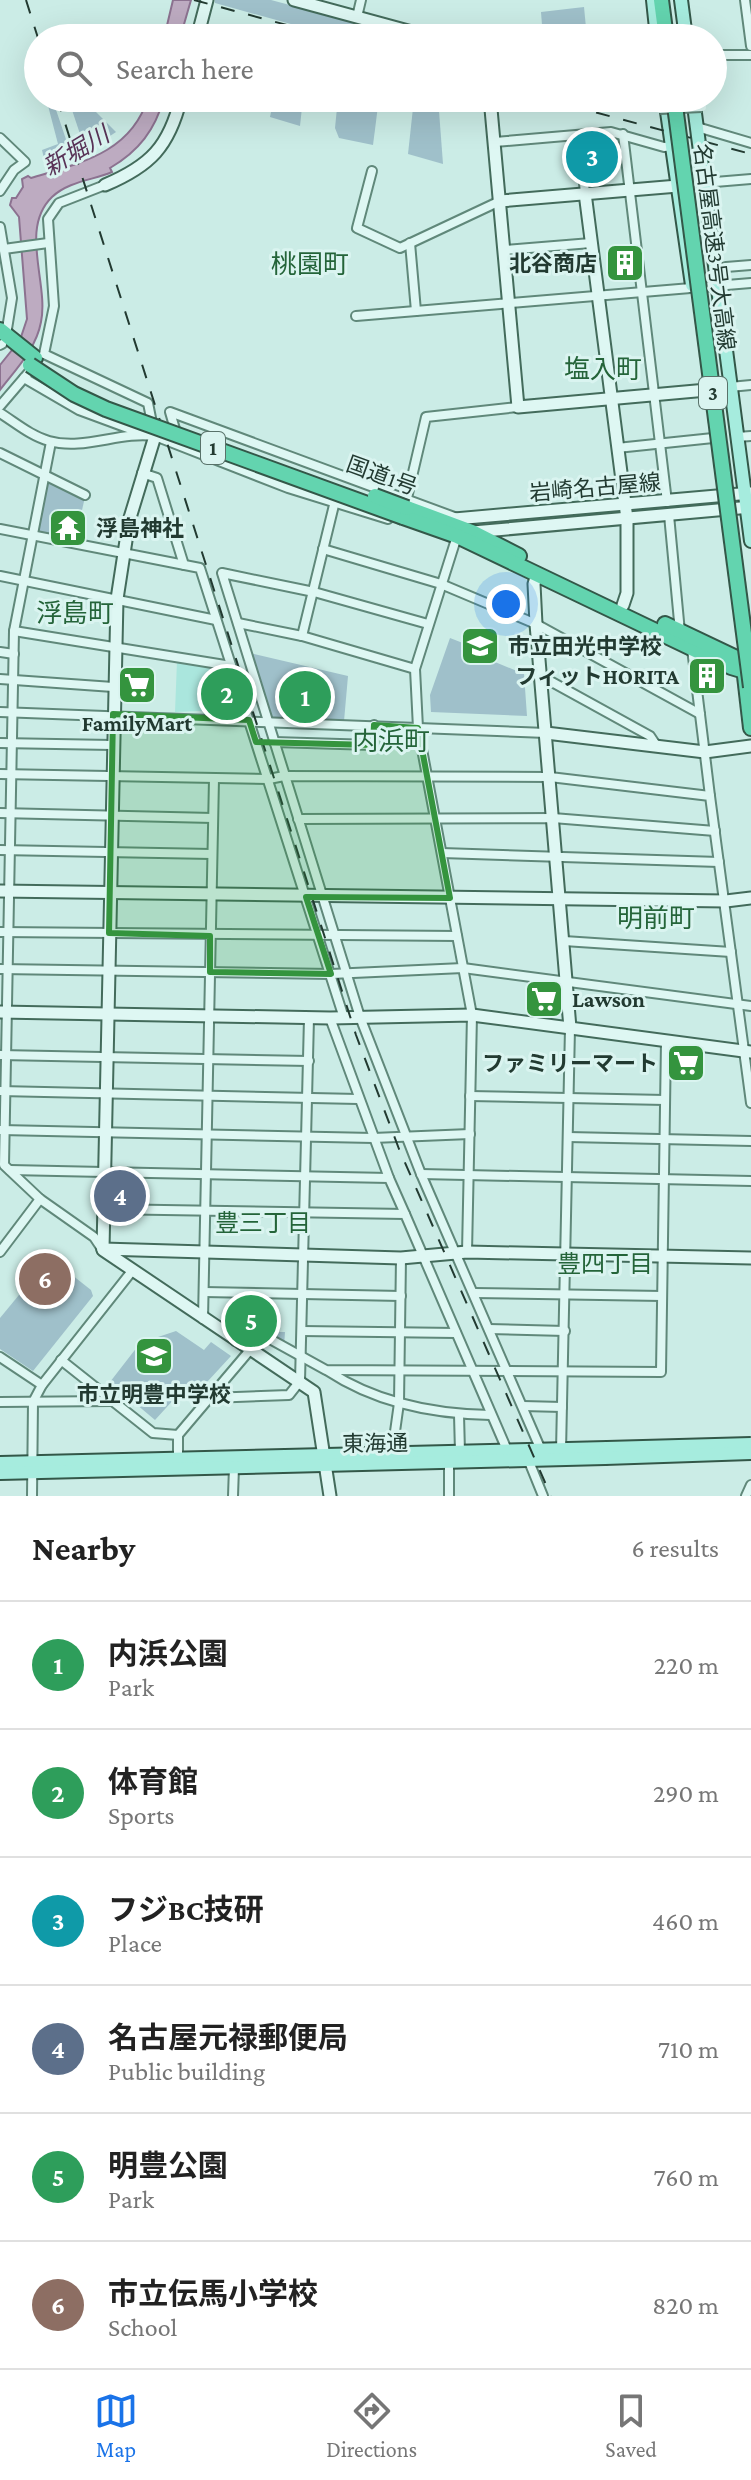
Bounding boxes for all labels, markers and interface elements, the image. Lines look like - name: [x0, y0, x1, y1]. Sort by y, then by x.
- search box: [24, 24, 727, 112]
- icon: search: [52, 46, 96, 90]
- text: Search here: [116, 52, 254, 85]
- water label: 新堀川: [38, 119, 116, 181]
- pin: 3: [566, 127, 618, 187]
- street label: 名古屋高速3号大高線: [689, 142, 740, 352]
- building icon: 北谷商店: [604, 242, 646, 284]
- district label: 桃園町: [271, 250, 349, 279]
- place label: 北谷商店: [509, 251, 597, 276]
- district label: 塩入町: [564, 355, 642, 384]
- road number: 3: [699, 377, 727, 409]
- road number: 1: [201, 432, 225, 464]
- street label: 国道1号: [343, 451, 421, 500]
- street label: 岩崎名古屋線: [528, 469, 662, 506]
- temple icon: 浮島神社: [47, 507, 89, 549]
- place label: 浮島神社: [96, 516, 184, 541]
- your location: [486, 584, 526, 624]
- district label: 浮島町: [36, 599, 114, 628]
- school or university icon: 市立田光中学校: [459, 625, 501, 667]
- place label: 市立田光中学校: [508, 634, 662, 659]
- building icon: フィットHORITA: [686, 655, 728, 697]
- supermarket icon: FamilyMart: [116, 664, 158, 706]
- pin: 2: [201, 664, 253, 724]
- place label: フィットHORITA: [515, 664, 680, 689]
- pin: 1: [279, 667, 331, 727]
- place label: FamilyMart: [82, 711, 193, 736]
- district label: 内浜町: [352, 727, 430, 756]
- district label: 明前町: [617, 904, 695, 933]
- supermarket icon: Lawson: [523, 978, 565, 1020]
- place label: Lawson: [572, 987, 645, 1012]
- supermarket icon: ファミリーマート: [665, 1042, 707, 1084]
- place label: ファミリーマート: [482, 1051, 658, 1076]
- pin: 4: [94, 1166, 146, 1226]
- district label: 豊三丁目: [215, 1209, 311, 1236]
- pin: 6: [19, 1249, 71, 1309]
- district label: 豊四丁目: [557, 1250, 653, 1277]
- pin: 5: [225, 1291, 277, 1351]
- school or university icon: 市立明豊中学校: [133, 1335, 175, 1377]
- place label: 市立明豊中学校: [77, 1382, 231, 1407]
- street label: 東海通: [342, 1430, 408, 1457]
- text: Nearby: [32, 1530, 135, 1567]
- text: 6 results: [631, 1534, 719, 1563]
- text: 内浜公園: [108, 1637, 228, 1670]
- text: 1: [53, 1651, 63, 1680]
- text: 220 m: [654, 1651, 719, 1680]
- text: Park: [108, 1673, 154, 1702]
- text: 体育館: [108, 1765, 198, 1798]
- text: 2: [51, 1779, 65, 1808]
- text: 290 m: [653, 1779, 719, 1808]
- text: Sports: [108, 1801, 175, 1830]
- text: フジBC技研: [108, 1893, 264, 1926]
- text: 3: [52, 1907, 64, 1936]
- text: 460 m: [652, 1907, 719, 1936]
- text: Place: [108, 1929, 162, 1958]
- text: 名古屋元禄郵便局: [108, 2021, 348, 2054]
- text: 4: [51, 2035, 65, 2064]
- text: 710 m: [658, 2035, 719, 2064]
- text: Public building: [108, 2057, 265, 2086]
- text: 明豊公園: [108, 2149, 228, 2182]
- text: 5: [52, 2163, 64, 2192]
- text: 760 m: [654, 2163, 719, 2192]
- text: Park: [108, 2185, 154, 2214]
- text: 市立伝馬小学校: [108, 2277, 318, 2310]
- text: 6: [51, 2291, 65, 2320]
- text: 820 m: [652, 2291, 719, 2320]
- text: School: [108, 2313, 177, 2342]
- tab: Map: [94, 2389, 138, 2462]
- tab: Directions: [326, 2389, 417, 2462]
- tab: Saved: [605, 2389, 657, 2462]

